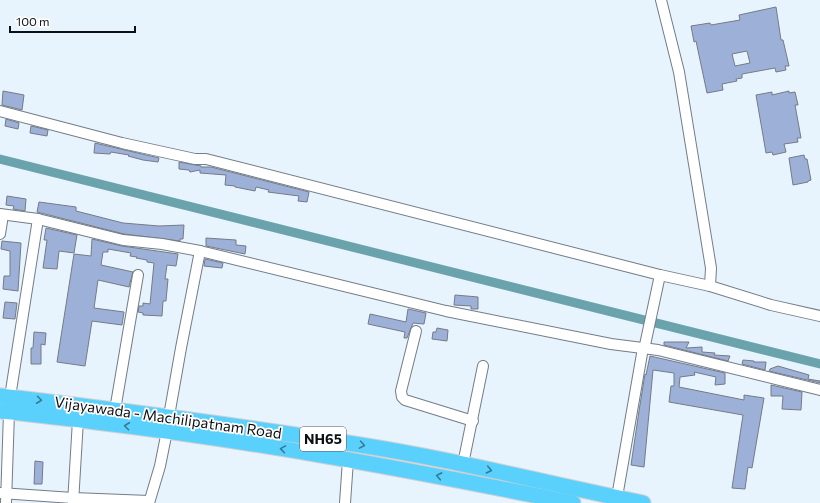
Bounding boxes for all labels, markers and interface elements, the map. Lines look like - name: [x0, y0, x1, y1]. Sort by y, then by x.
- scale bar: [10, 8, 135, 34]
- text: 100 m: [16, 14, 50, 28]
- street label: Vijayawada - Machilipatnam Road: [53, 392, 283, 442]
- one-way arrow: [36, 395, 42, 404]
- one-way arrow: [124, 422, 130, 431]
- road number: NH65: [300, 427, 346, 451]
- one-way arrow: [358, 441, 365, 449]
- one-way arrow: [280, 445, 287, 453]
- one-way arrow: [486, 465, 492, 473]
- one-way arrow: [436, 472, 442, 481]

